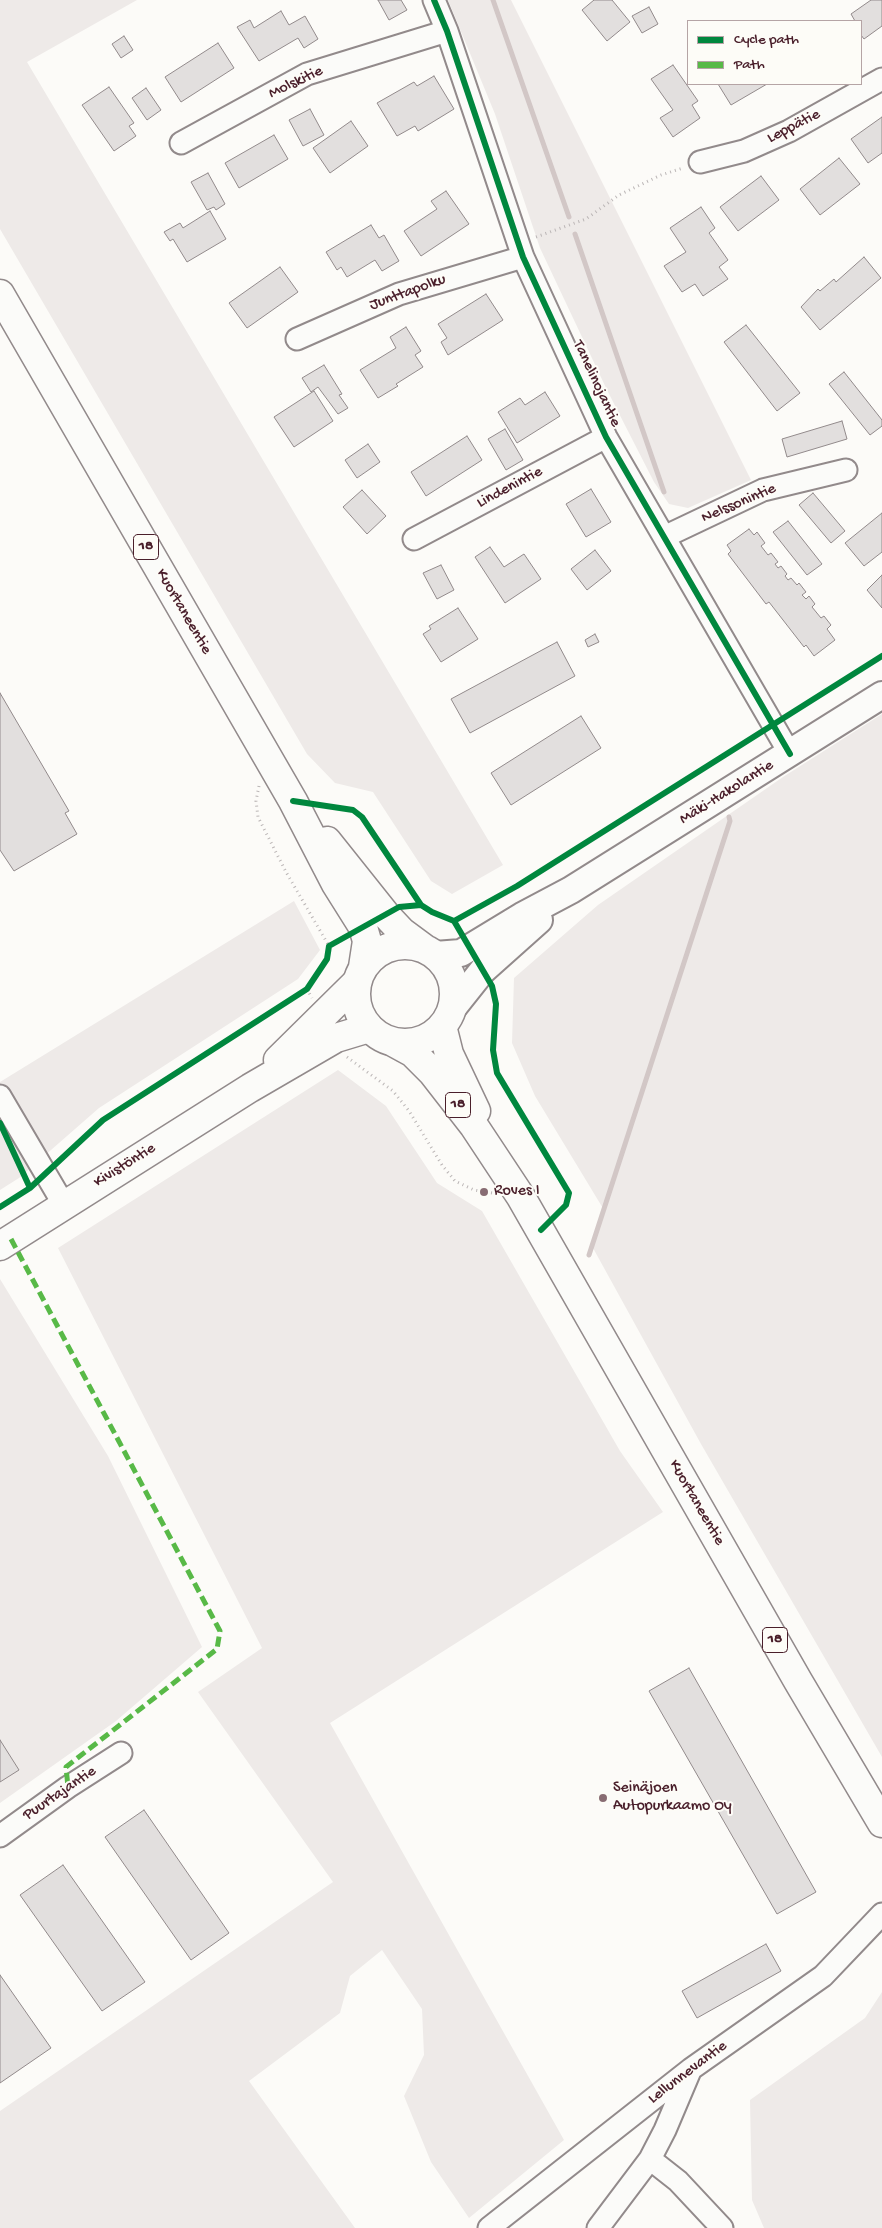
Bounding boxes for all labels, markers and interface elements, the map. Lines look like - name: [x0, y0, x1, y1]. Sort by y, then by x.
- legend: [687, 20, 862, 85]
- text: Cycle path: [734, 31, 799, 49]
- text: Path: [734, 56, 765, 74]
- street label: Molskitie: [266, 62, 326, 104]
- street label: Leppätie: [764, 106, 824, 148]
- street label: Junttapolku: [367, 270, 449, 316]
- street label: Tanelinojantie: [568, 338, 624, 430]
- street label: Lindenintie: [474, 463, 546, 513]
- street label: Nelssonintie: [699, 480, 779, 528]
- road number: 18: [134, 534, 158, 560]
- street label: Kuortaneentie: [151, 566, 215, 658]
- street label: Mäki-Hakolantie: [676, 756, 778, 830]
- road number: 18: [446, 1092, 470, 1118]
- street label: Kivistöntie: [90, 1139, 160, 1193]
- place label: Roves I: [494, 1182, 540, 1202]
- marker: Roves I: [478, 1186, 490, 1198]
- street label: Kuortaneentie: [664, 1457, 728, 1549]
- road number: 18: [762, 1628, 788, 1652]
- street label: Puurtajantie: [20, 1762, 100, 1826]
- place label: Seinäjoen Autopurkaamo Oy: [613, 1779, 732, 1817]
- marker: Seinäjoen Autopurkaamo Oy: [597, 1792, 609, 1804]
- street label: Lellunnevantie: [645, 2037, 731, 2109]

